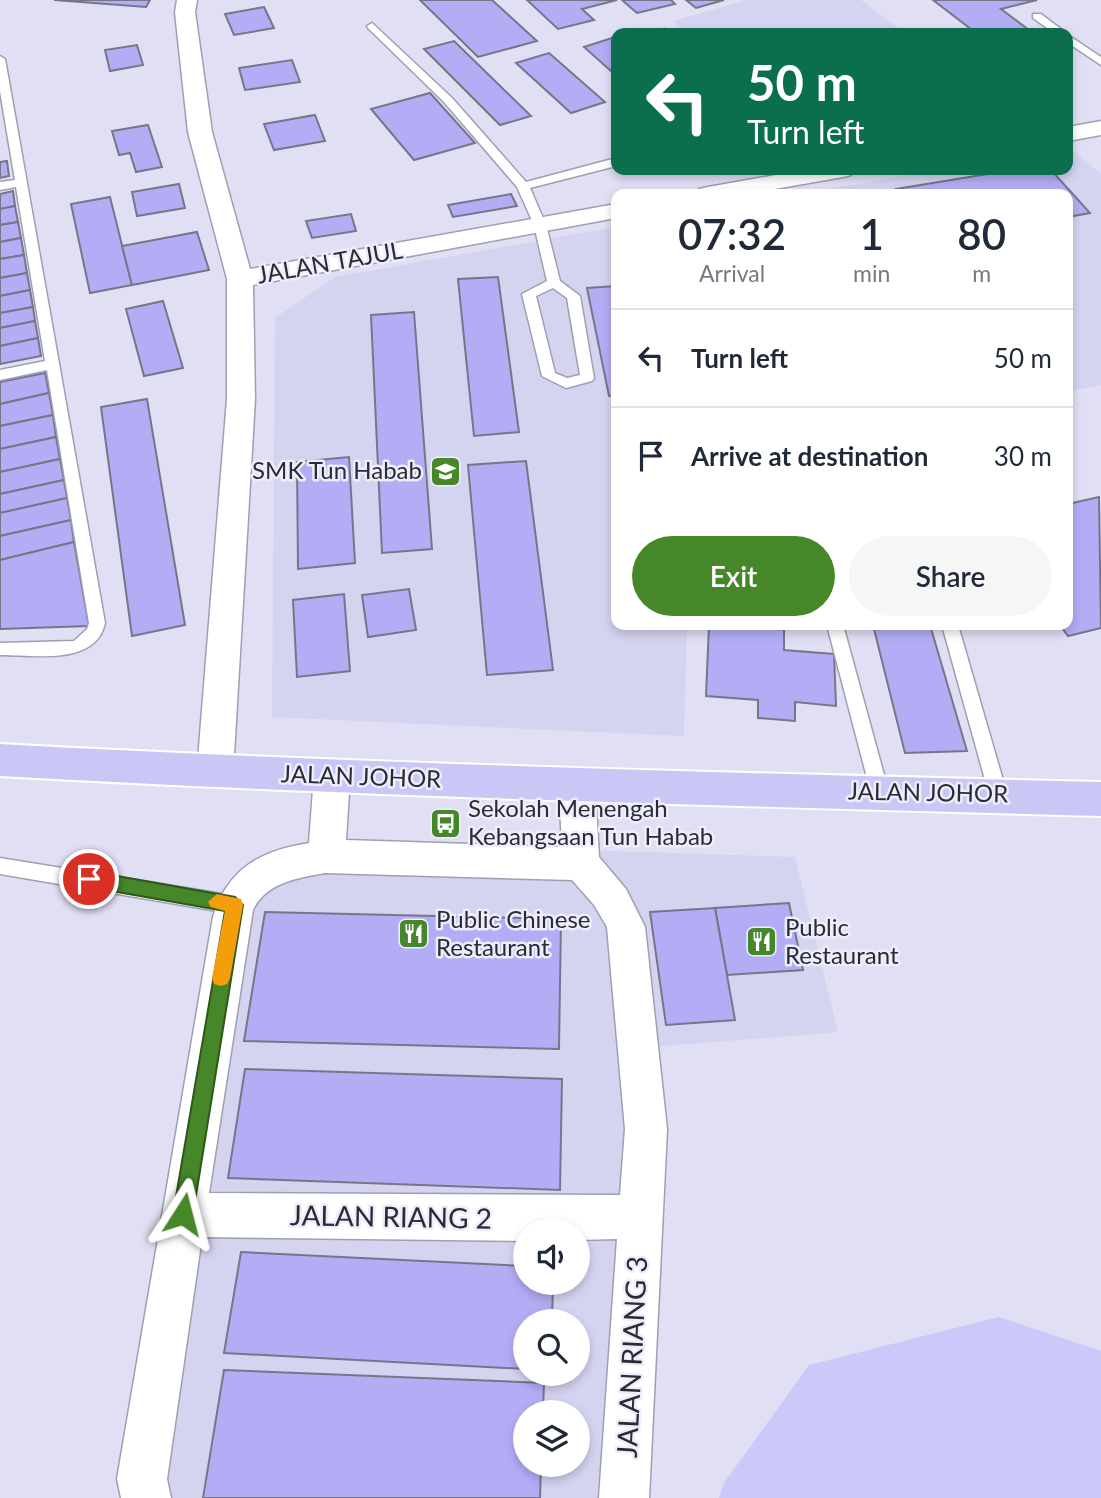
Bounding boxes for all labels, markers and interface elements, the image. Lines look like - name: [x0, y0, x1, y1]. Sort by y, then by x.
- text: 50 m: [747, 53, 857, 111]
- icon: left: [632, 56, 723, 147]
- text: Turn left: [747, 112, 864, 151]
- text: 07:32: [678, 209, 786, 259]
- text: 1: [860, 209, 884, 259]
- text: 80: [957, 209, 1006, 259]
- street label: JALAN TAJUL: [255, 234, 405, 289]
- text: Arrival: [699, 259, 765, 287]
- text: min: [853, 259, 890, 287]
- text: m: [972, 259, 991, 287]
- icon: left: [632, 339, 670, 377]
- text: Turn left: [691, 342, 788, 374]
- text: 50 m: [994, 342, 1052, 374]
- icon: arrive: [632, 437, 670, 475]
- text: Arrive at destination: [691, 440, 928, 472]
- text: 30 m: [994, 440, 1052, 472]
- school or university icon: SMK Tun Habab: [428, 454, 462, 488]
- place label: SMK Tun Habab: [252, 455, 422, 484]
- button: Exit: [632, 536, 835, 616]
- button: Share: [849, 536, 1052, 616]
- street label: JALAN JOHOR: [280, 758, 442, 793]
- street label: JALAN JOHOR: [848, 776, 1008, 807]
- place label: Sekolah Menengah Kebangsaan Tun Habab: [468, 793, 713, 850]
- bus stop icon: Sekolah Menengah Kebangsaan Tun Habab: [428, 806, 462, 840]
- pin: [59, 849, 119, 909]
- icon: arrive: [70, 860, 108, 898]
- place label: Public Chinese Restaurant: [436, 904, 590, 961]
- place label: Public Restaurant: [785, 912, 899, 969]
- restaurant icon: Public Chinese Restaurant: [396, 917, 430, 951]
- restaurant icon: Public Restaurant: [745, 925, 779, 959]
- position arrow: [146, 1177, 220, 1251]
- street label: JALAN RIANG 2: [290, 1197, 492, 1235]
- map controls: [513, 1218, 590, 1477]
- button: sound: [513, 1218, 590, 1295]
- street label: JALAN RIANG 3: [609, 1255, 653, 1459]
- button: search: [513, 1309, 590, 1386]
- button: layers: [513, 1400, 590, 1477]

